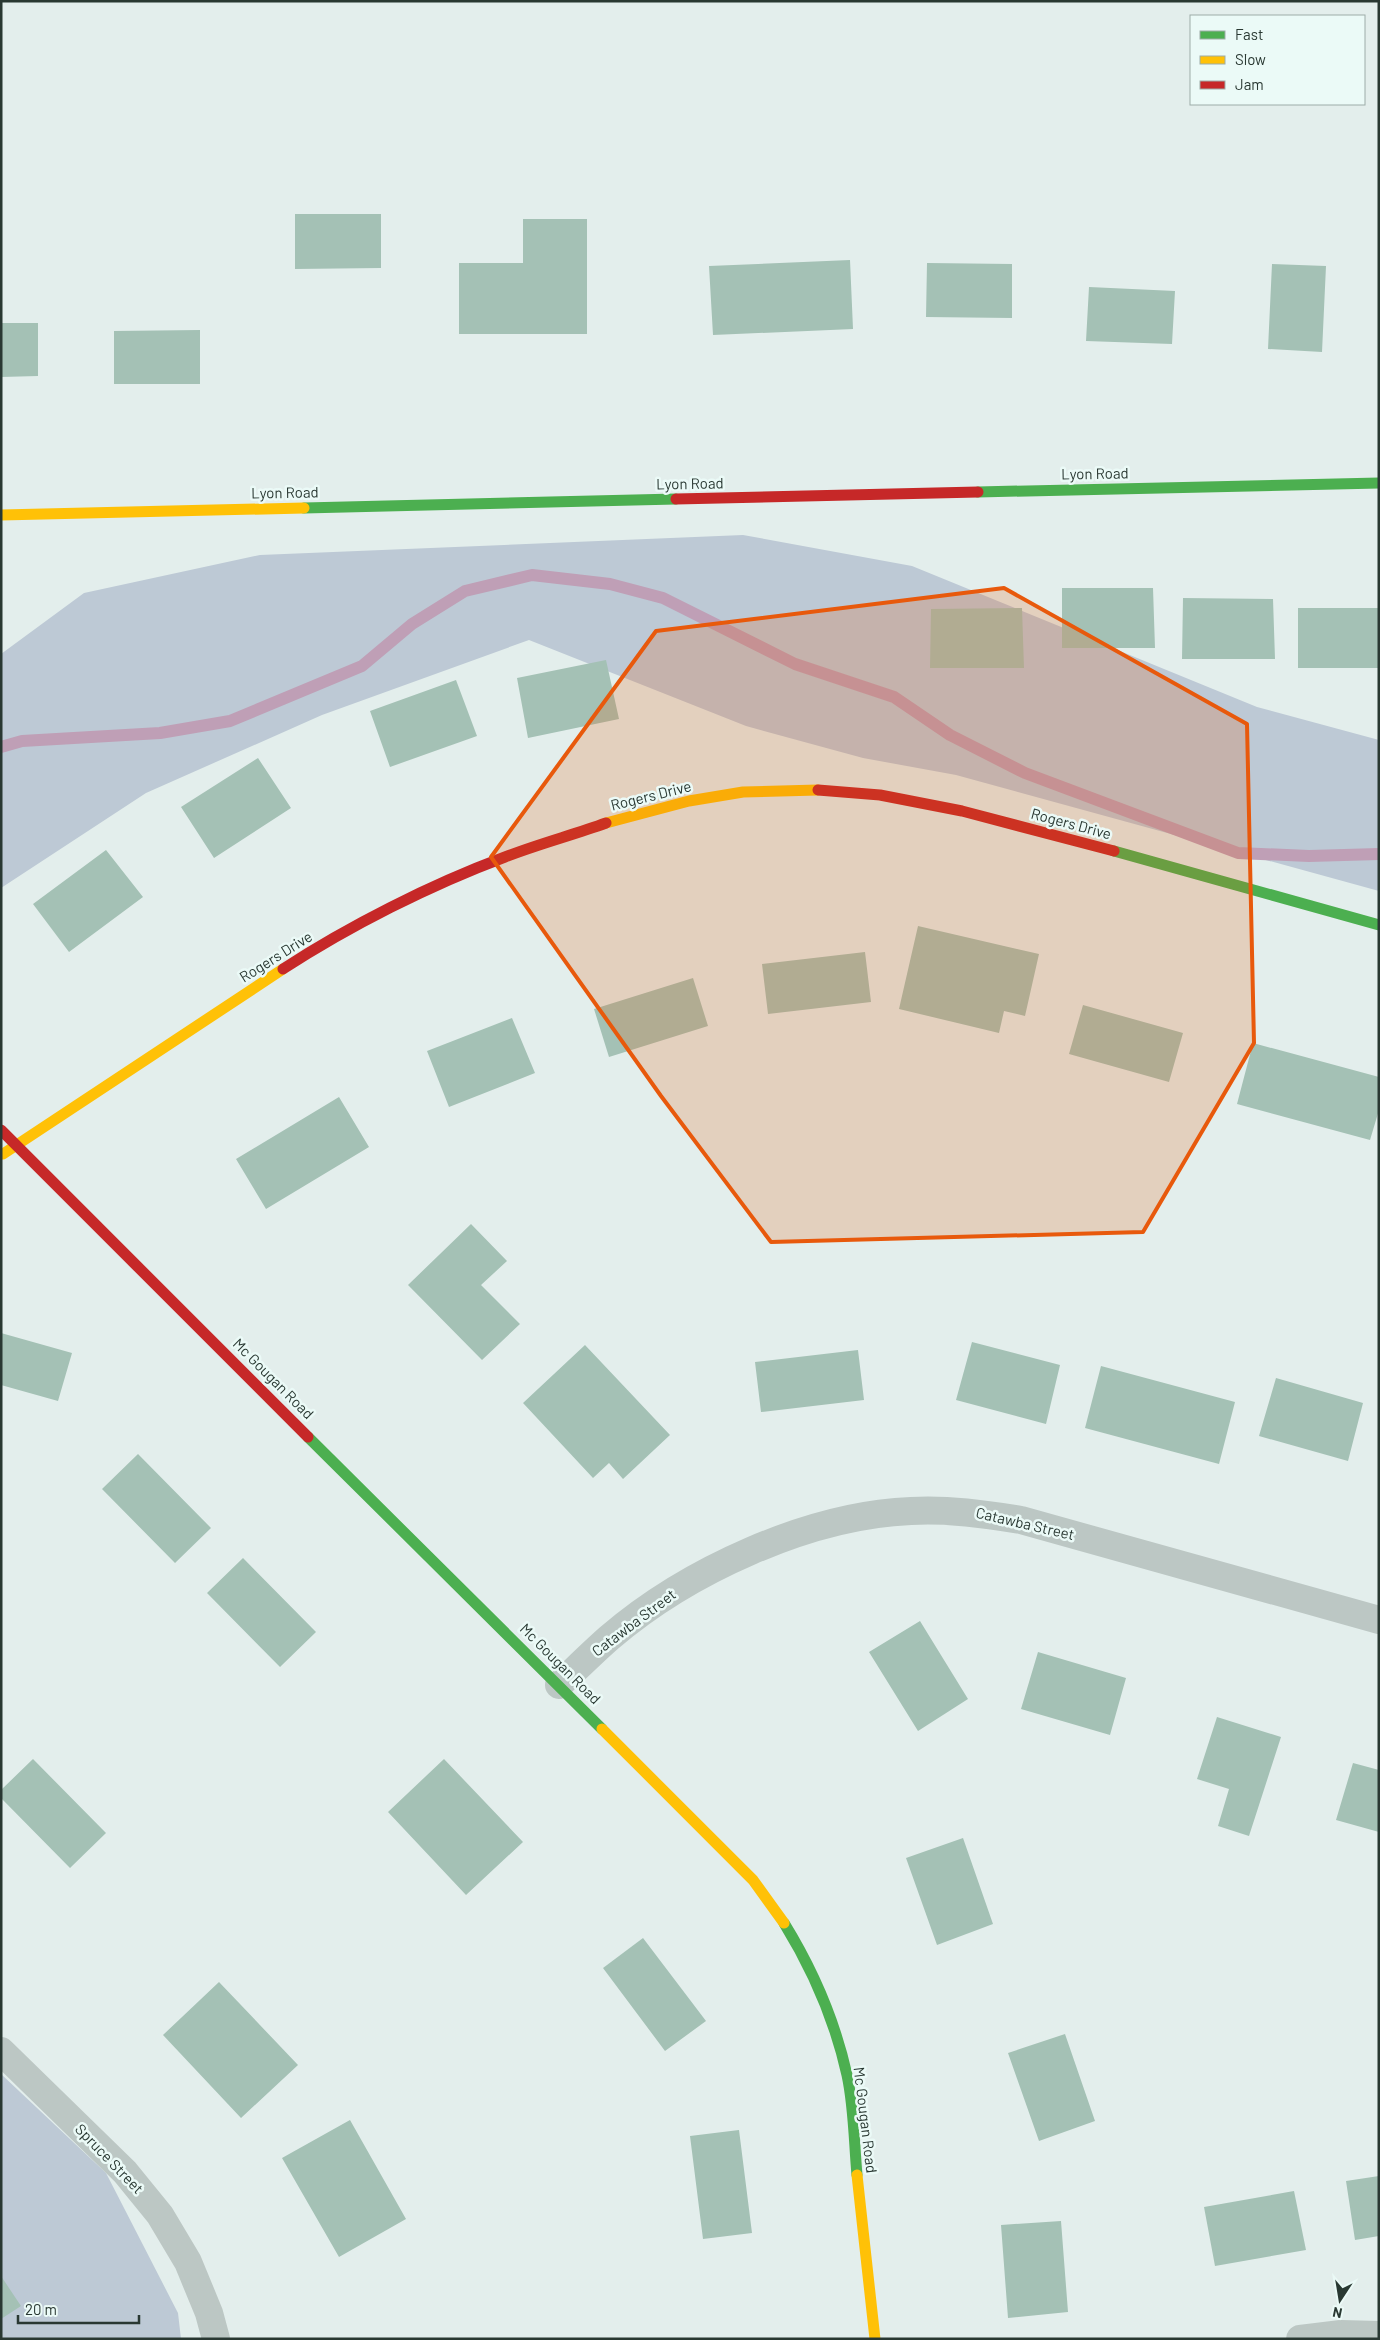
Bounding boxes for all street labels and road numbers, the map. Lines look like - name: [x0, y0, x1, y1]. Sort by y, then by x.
- street label: Lyon Road: [1061, 463, 1129, 483]
- street label: Lyon Road: [656, 473, 724, 493]
- street label: Lyon Road: [251, 482, 319, 502]
- street label: Rogers Drive: [609, 776, 693, 814]
- street label: Rogers Drive: [1029, 804, 1113, 842]
- street label: Rogers Drive: [236, 927, 315, 986]
- street label: Mc Gougan Road: [230, 1334, 318, 1422]
- street label: Catawba Street: [974, 1503, 1076, 1543]
- street label: Catawba Street: [588, 1585, 679, 1660]
- street label: Mc Gougan Road: [517, 1619, 605, 1707]
- street label: Mc Gougan Road: [851, 2066, 881, 2174]
- street label: Spruce Street: [72, 2120, 148, 2197]

